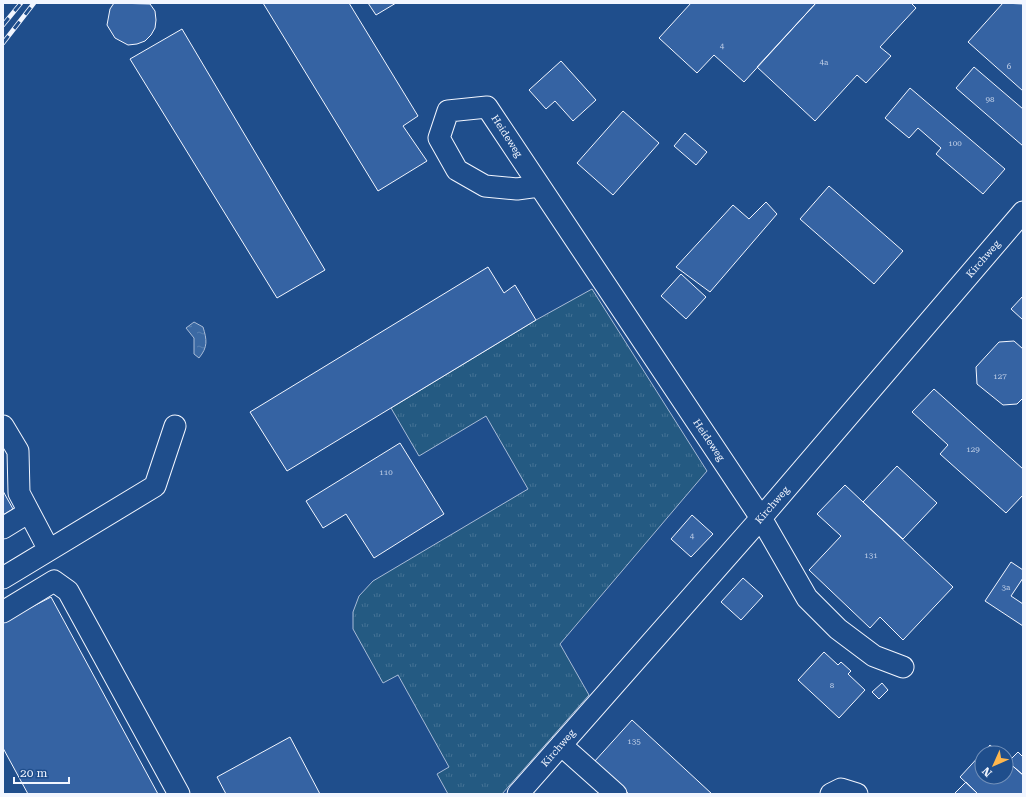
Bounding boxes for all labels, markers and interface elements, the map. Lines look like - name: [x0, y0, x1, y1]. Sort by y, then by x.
- house number: 4: [720, 42, 725, 51]
- house number: 4a: [820, 58, 829, 67]
- house number: 6: [1007, 62, 1012, 71]
- house number: 98: [986, 95, 995, 104]
- street label: Heideweg: [489, 113, 525, 159]
- house number: 100: [948, 139, 962, 148]
- street label: Kirchweg: [964, 238, 1002, 280]
- house number: 127: [993, 372, 1007, 381]
- street label: Heideweg: [691, 417, 727, 463]
- house number: 129: [966, 445, 980, 454]
- house number: 110: [379, 468, 393, 477]
- street label: Kirchweg: [753, 484, 791, 526]
- house number: 4: [690, 532, 695, 541]
- house number: 131: [864, 551, 878, 560]
- house number: 3a: [1002, 583, 1011, 592]
- house number: 8: [830, 681, 835, 690]
- street label: Kirchweg: [539, 727, 577, 769]
- house number: 135: [627, 737, 641, 746]
- north arrow: [974, 745, 1014, 785]
- scale bar: [14, 759, 69, 785]
- text: N: [979, 764, 995, 779]
- text: 20 m: [20, 766, 47, 780]

